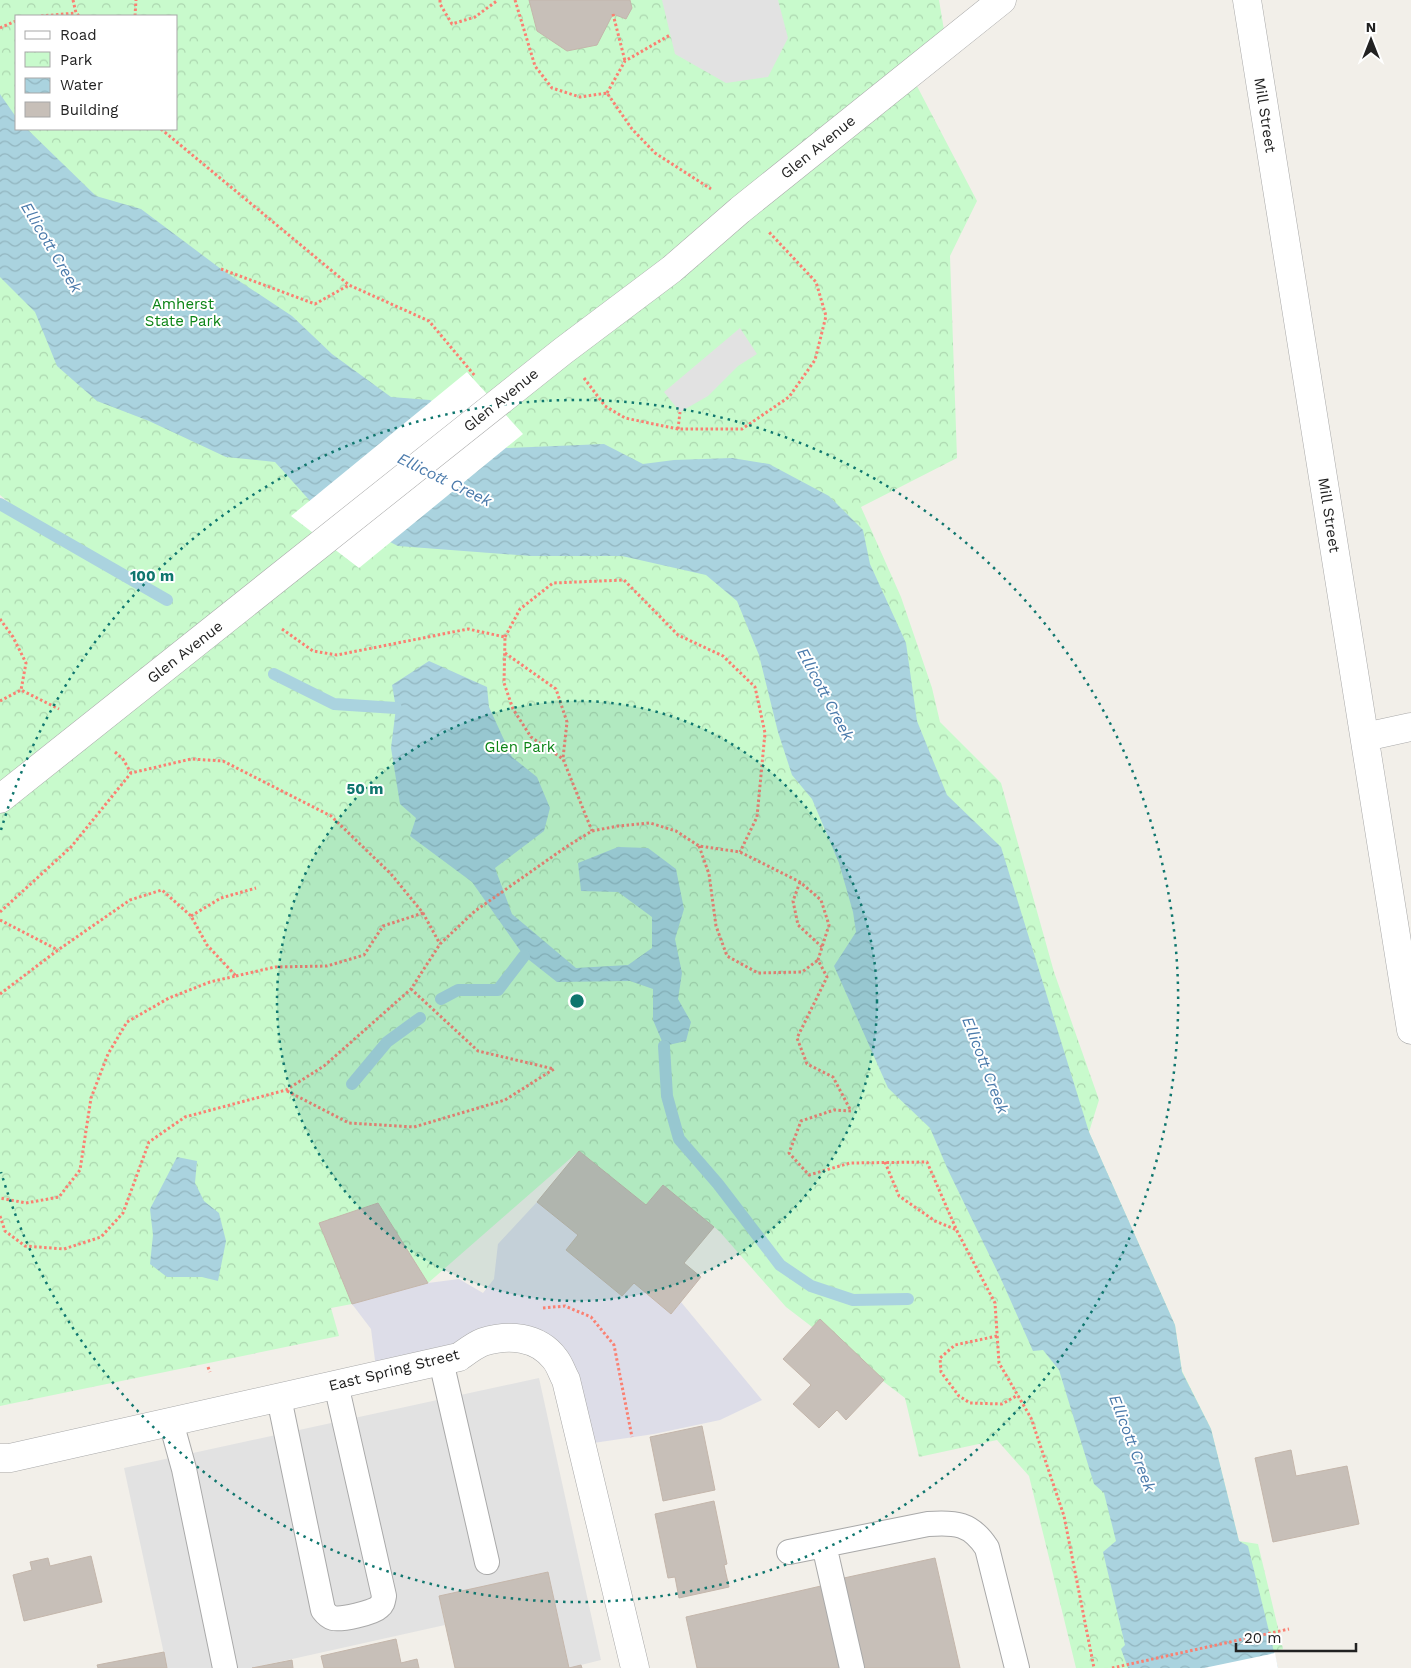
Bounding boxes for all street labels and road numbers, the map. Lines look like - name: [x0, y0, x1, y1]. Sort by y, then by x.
- street label: Mill Street: [1250, 76, 1280, 155]
- street label: Glen Avenue: [777, 111, 859, 183]
- street label: Glen Avenue: [460, 364, 542, 436]
- street label: Mill Street: [1314, 476, 1344, 555]
- street label: Glen Avenue: [144, 617, 226, 687]
- street label: East Spring Street: [327, 1345, 462, 1395]

